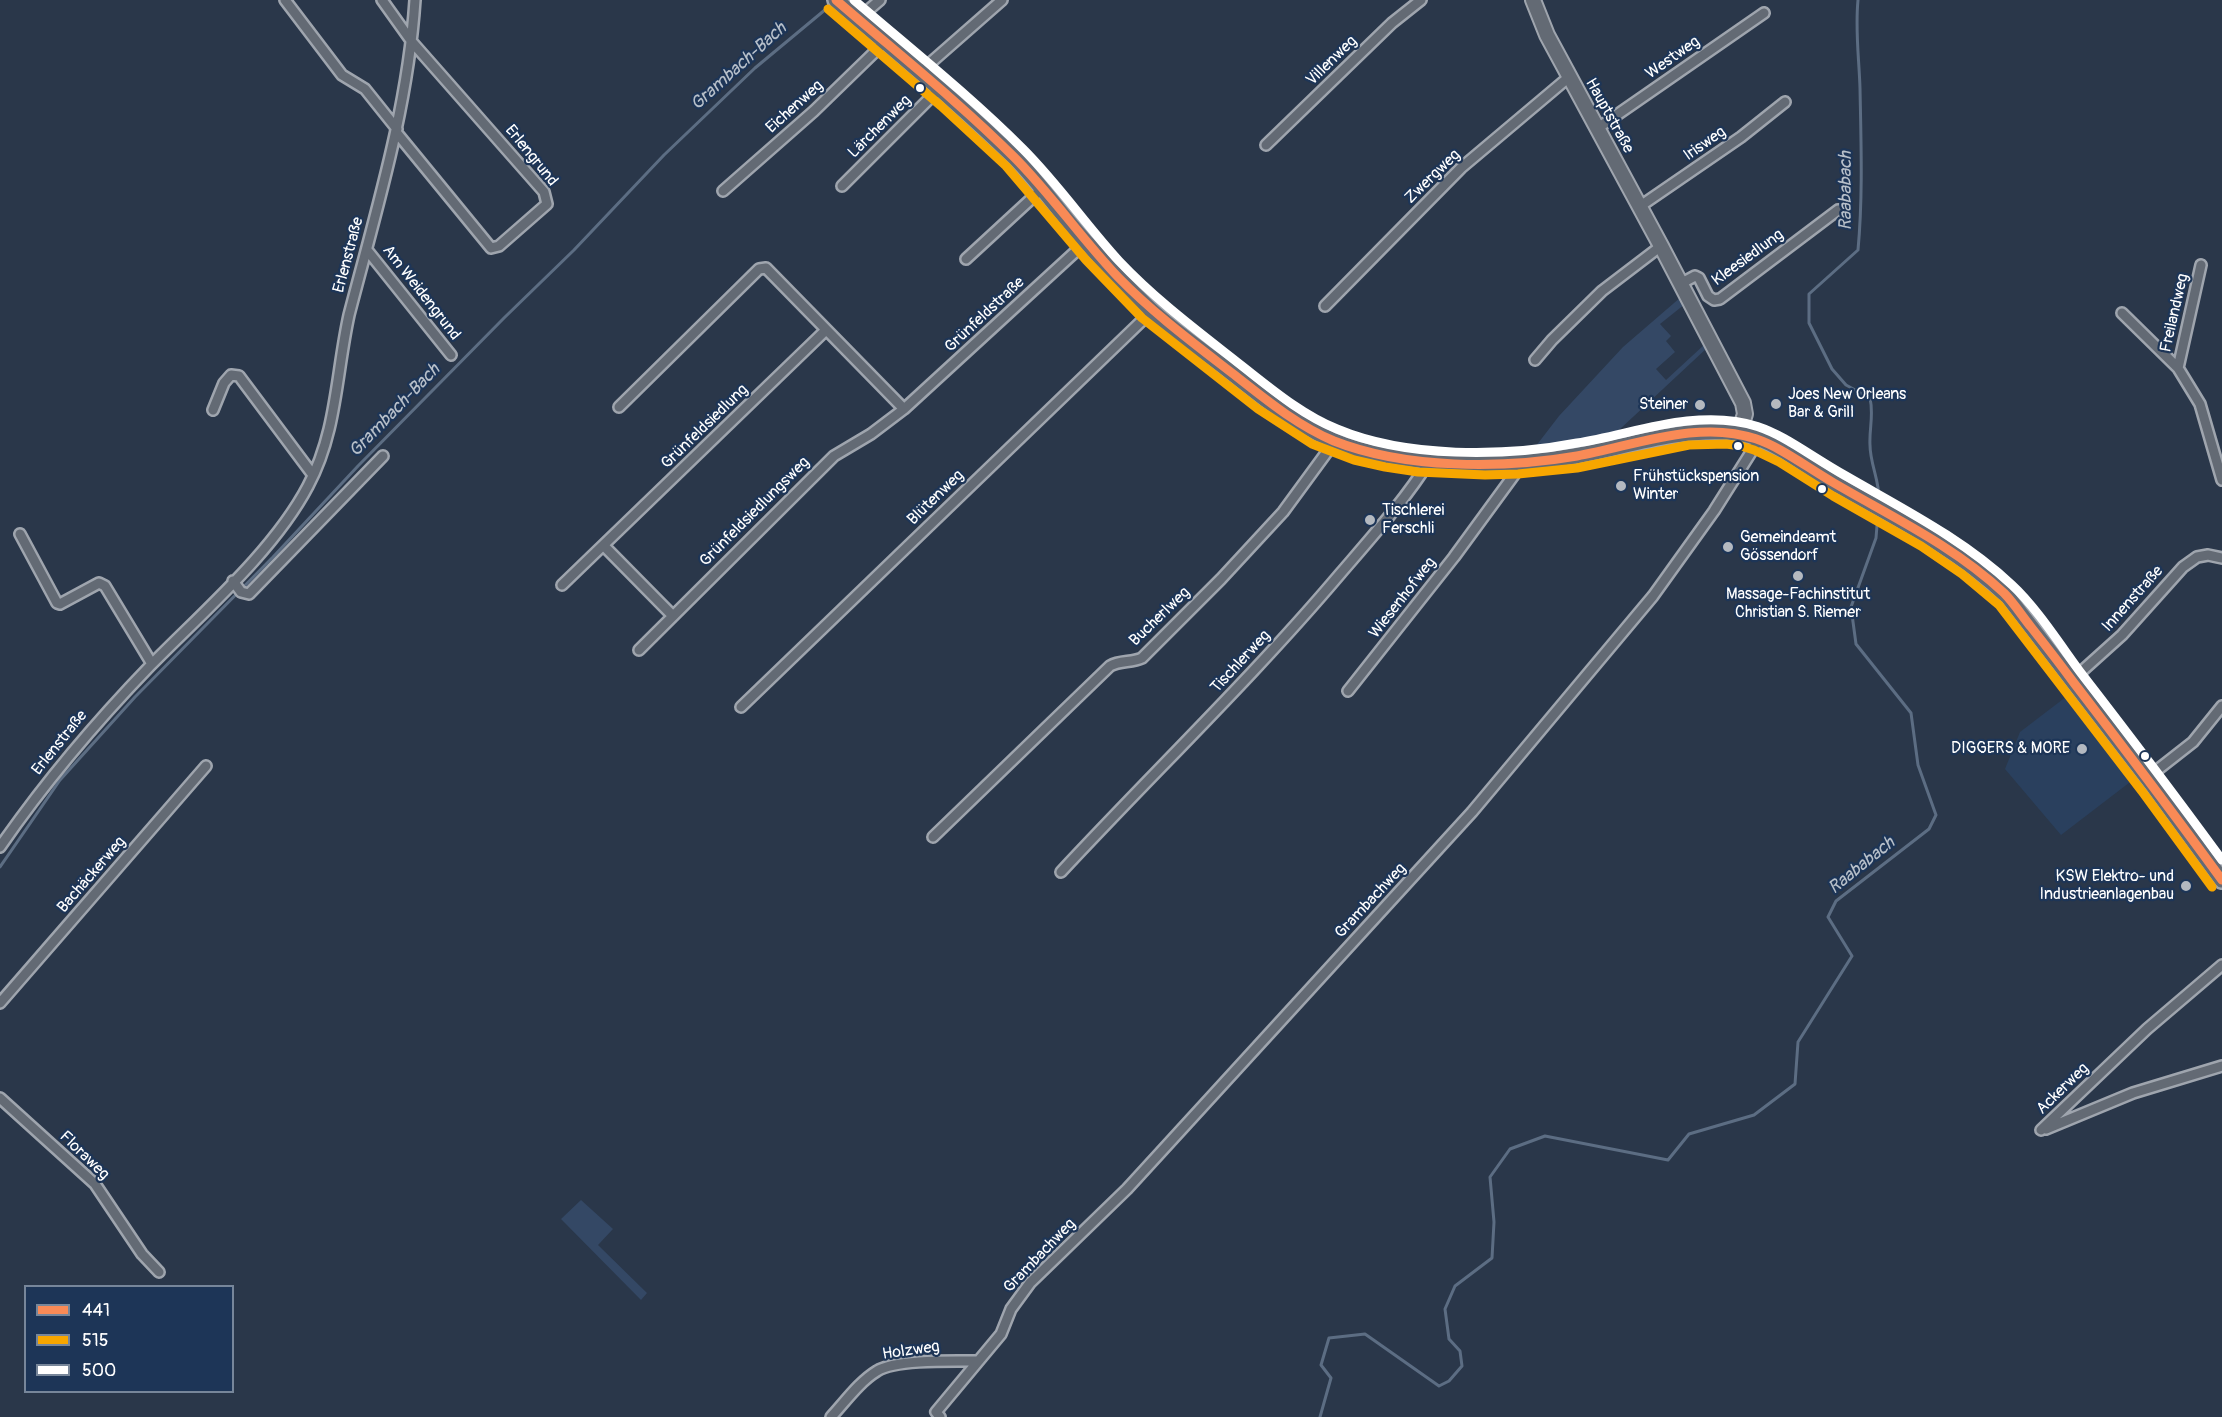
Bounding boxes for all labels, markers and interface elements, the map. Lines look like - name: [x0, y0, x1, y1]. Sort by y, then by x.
- water label: Grambach-Bach: [687, 18, 791, 116]
- street label: Villenweg: [1303, 32, 1361, 90]
- street label: Westweg: [1642, 32, 1704, 84]
- street label: Hauptstraße: [1581, 75, 1637, 157]
- street label: Eichenweg: [763, 76, 827, 138]
- unlabelled marker: [914, 82, 926, 94]
- street label: Lärchenweg: [844, 91, 916, 163]
- street label: Erlengrund: [501, 122, 561, 190]
- street label: Irisweg: [1680, 123, 1730, 165]
- street label: Zwergweg: [1401, 146, 1465, 208]
- water label: Raababach: [1835, 151, 1857, 231]
- street label: Erlenstraße: [330, 215, 368, 295]
- street label: Kleesiedlung: [1708, 226, 1788, 290]
- street label: Am Weidengrund: [378, 242, 464, 344]
- street label: Freilandweg: [2157, 272, 2193, 354]
- street label: Grünfeldstraße: [941, 273, 1029, 357]
- water label: Grambach-Bach: [345, 360, 445, 462]
- street label: Grünfeldsiedlung: [658, 381, 752, 473]
- place label: Joes New Orleans Bar & Grill: [1788, 385, 1906, 423]
- place label: Steiner: [1639, 395, 1688, 415]
- marker: Joes New Orleans Bar & Grill: [1769, 397, 1783, 411]
- marker: Steiner: [1693, 398, 1707, 412]
- unlabelled marker: [1732, 440, 1744, 452]
- street label: Grünfeldsiedlungsweg: [696, 453, 814, 571]
- street label: Blütenweg: [904, 466, 968, 530]
- place label: Frühstückspension Winter: [1633, 467, 1759, 505]
- marker: Frühstückspension Winter: [1614, 479, 1628, 493]
- unlabelled marker: [1816, 483, 1828, 495]
- place label: Tischlerei Ferschli: [1382, 501, 1444, 539]
- marker: Tischlerei Ferschli: [1363, 513, 1377, 527]
- place label: Gemeindeamt Gössendorf: [1740, 528, 1836, 566]
- marker: Gemeindeamt Gössendorf: [1721, 540, 1735, 554]
- street label: Wiesenhofweg: [1365, 554, 1441, 642]
- street label: Innenstraße: [2098, 562, 2168, 636]
- marker: Massage-Fachinstitut Christian S. Riemer: [1791, 569, 1805, 583]
- street label: Bucherlweg: [1126, 583, 1194, 651]
- place label: Massage-Fachinstitut Christian S. Riemer: [1726, 585, 1870, 623]
- street label: Tischlerweg: [1207, 627, 1275, 697]
- street label: Erlenstraße: [28, 707, 92, 779]
- place label: DIGGERS & MORE: [1951, 739, 2070, 759]
- marker: DIGGERS & MORE: [2075, 742, 2089, 756]
- unlabelled marker: [2139, 750, 2151, 762]
- street label: Bachäckerweg: [54, 833, 130, 917]
- water label: Raababach: [1824, 833, 1900, 899]
- street label: Grambachweg: [1331, 859, 1411, 943]
- place label: KSW Elektro- und Industrieanlagenbau: [2040, 867, 2174, 905]
- marker: KSW Elektro- und Industrieanlagenbau: [2179, 879, 2193, 893]
- street label: Ackerweg: [2033, 1059, 2093, 1119]
- street label: Floraweg: [55, 1128, 113, 1184]
- street label: Grambachweg: [1000, 1215, 1080, 1297]
- legend: [24, 1285, 234, 1393]
- text: 441: [82, 1299, 110, 1322]
- text: 515: [82, 1329, 109, 1352]
- street label: Holzweg: [881, 1337, 941, 1365]
- text: 500: [82, 1359, 116, 1382]

